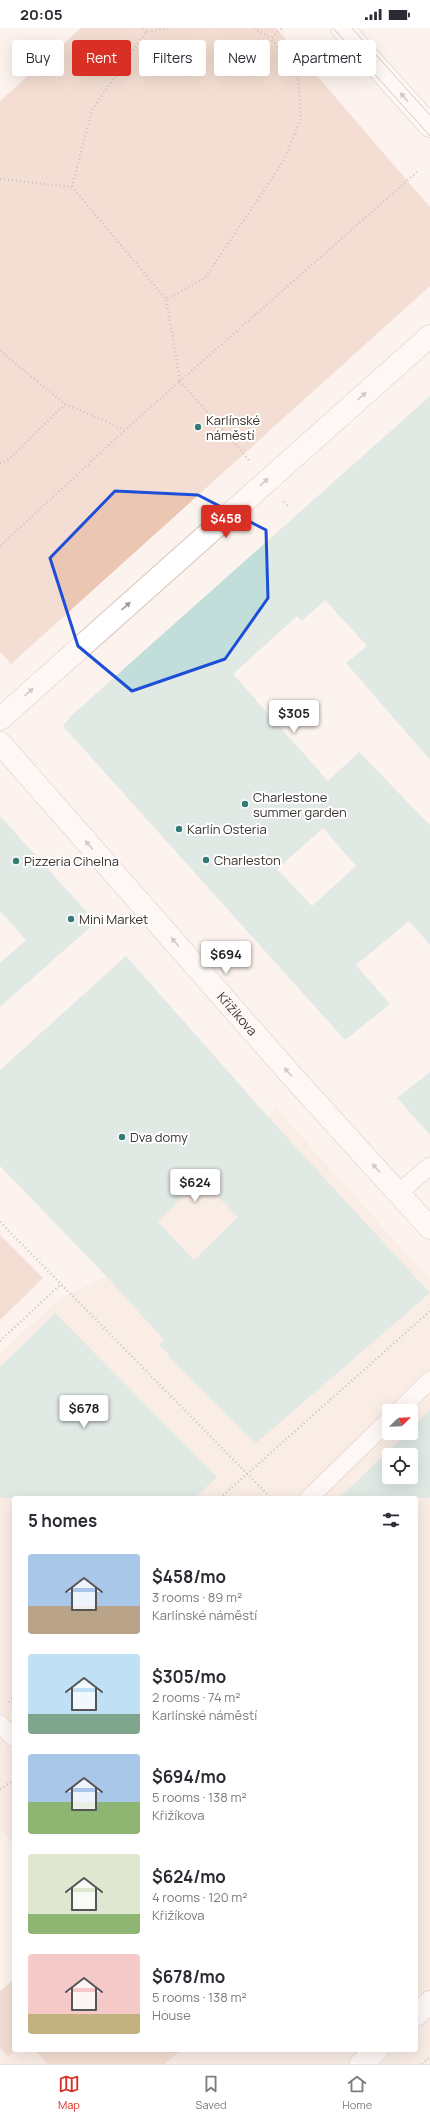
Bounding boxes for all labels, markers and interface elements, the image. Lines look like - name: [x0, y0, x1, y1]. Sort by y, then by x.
- text: 20:05: [20, 4, 63, 25]
- chip: Buy: [12, 40, 64, 76]
- chip: Rent: [72, 40, 131, 76]
- chip: Filters: [139, 40, 206, 76]
- chip: New: [214, 40, 270, 76]
- chip: Apartment: [278, 40, 376, 76]
- one-way arrow: [400, 93, 409, 102]
- one-way arrow: [357, 391, 367, 400]
- place label: Karlínské náměstí: [206, 411, 260, 444]
- marker: Karlínské náměstí: [193, 422, 203, 432]
- one-way arrow: [259, 477, 270, 486]
- pin: $458: [202, 505, 250, 539]
- text: $458: [210, 509, 242, 527]
- one-way arrow: [120, 601, 131, 610]
- one-way arrow: [23, 688, 34, 697]
- pin: $305: [270, 700, 318, 734]
- text: $305: [278, 704, 310, 722]
- place label: Charlestone summer garden: [253, 788, 347, 821]
- marker: Charlestone summer garden: [240, 799, 250, 809]
- place label: Karlín Osteria: [187, 820, 267, 838]
- marker: Karlín Osteria: [174, 824, 184, 834]
- one-way arrow: [85, 839, 94, 850]
- place label: Charleston: [214, 851, 281, 869]
- place label: Pizzeria Cihelna: [24, 852, 119, 870]
- marker: Charleston: [201, 855, 211, 865]
- marker: Pizzeria Cihelna: [11, 856, 21, 866]
- place label: Mini Market: [79, 910, 148, 928]
- marker: Mini Market: [66, 914, 76, 924]
- one-way arrow: [171, 938, 180, 947]
- pin: $694: [202, 941, 250, 975]
- text: $694: [210, 945, 242, 963]
- street label: Křižíkova: [213, 988, 261, 1039]
- one-way arrow: [284, 1066, 293, 1077]
- place label: Dva domy: [130, 1128, 188, 1146]
- marker: Dva domy: [117, 1132, 127, 1142]
- one-way arrow: [371, 1163, 380, 1173]
- pin: $624: [171, 1169, 219, 1203]
- text: $624: [179, 1173, 211, 1191]
- pin: $678: [60, 1395, 108, 1429]
- text: $678: [68, 1399, 100, 1417]
- north arrow: [382, 1404, 418, 1440]
- map controls: [382, 1404, 418, 1484]
- button: locate: [382, 1448, 418, 1484]
- text: 5 homes: [28, 1509, 97, 1532]
- icon: filters: [380, 1509, 402, 1531]
- text: $458/mo: [152, 1565, 226, 1588]
- icon: home: [60, 1570, 108, 1618]
- text: 3 rooms · 89 m²: [152, 1588, 242, 1606]
- text: Karlínské náměstí: [152, 1606, 257, 1624]
- text: $305/mo: [152, 1665, 226, 1688]
- icon: home: [60, 1670, 108, 1718]
- text: 2 rooms · 74 m²: [152, 1688, 240, 1706]
- text: Karlínské náměstí: [152, 1706, 257, 1724]
- text: $694/mo: [152, 1765, 226, 1788]
- icon: home: [60, 1770, 108, 1818]
- text: 5 rooms · 138 m²: [152, 1788, 247, 1806]
- text: Křižíkova: [152, 1806, 205, 1824]
- text: $624/mo: [152, 1865, 226, 1888]
- icon: home: [60, 1870, 108, 1918]
- text: 4 rooms · 120 m²: [152, 1888, 247, 1906]
- text: Křižíkova: [152, 1906, 205, 1924]
- text: $678/mo: [152, 1965, 225, 1988]
- icon: home: [60, 1970, 108, 2018]
- text: 5 rooms · 138 m²: [152, 1988, 247, 2006]
- text: House: [152, 2006, 191, 2024]
- tab: Map: [58, 2073, 80, 2112]
- tab: Saved: [196, 2073, 227, 2112]
- tab: Home: [342, 2073, 372, 2112]

